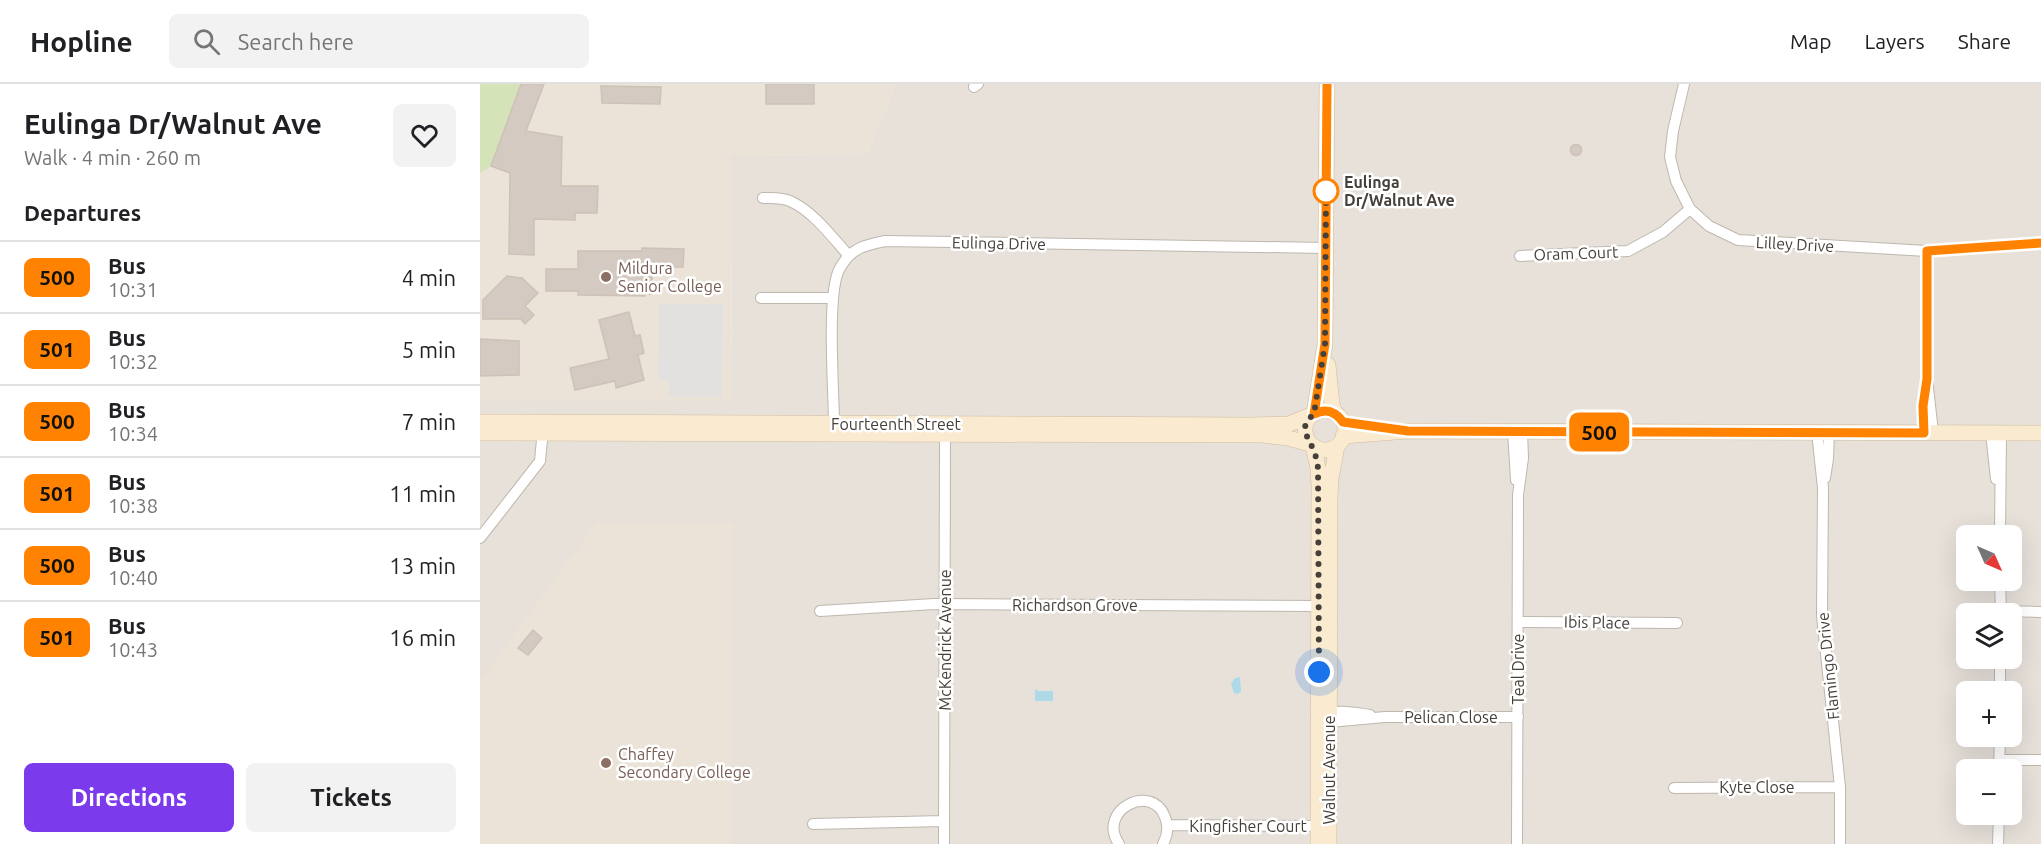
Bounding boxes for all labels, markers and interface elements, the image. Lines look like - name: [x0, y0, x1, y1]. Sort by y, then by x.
- search box: [169, 14, 589, 68]
- icon: search: [190, 25, 223, 58]
- text: Hopline: [30, 26, 133, 57]
- text: Search here: [238, 29, 354, 54]
- text: Map: [1790, 29, 1831, 53]
- text: Layers: [1864, 29, 1925, 53]
- text: Share: [1958, 29, 2011, 53]
- button: heart: [393, 104, 456, 167]
- text: Eulinga Dr/Walnut Ave: [24, 108, 322, 139]
- text: Walk · 4 min · 260 m: [24, 146, 201, 169]
- place label: Eulinga Dr/Walnut Ave: [1344, 173, 1455, 209]
- marker: Eulinga Dr/Walnut Ave: [1313, 178, 1339, 204]
- text: Departures: [24, 200, 141, 225]
- street label: Eulinga Drive: [952, 233, 1046, 253]
- street label: Lilley Drive: [1755, 233, 1835, 255]
- street label: Oram Court: [1533, 243, 1619, 263]
- text: Bus: [108, 253, 146, 278]
- place label: Mildura Senior College: [618, 259, 722, 295]
- text: 500: [39, 265, 75, 289]
- text: 4 min: [402, 265, 456, 290]
- marker: Mildura Senior College: [599, 270, 613, 284]
- text: 10:31: [108, 278, 158, 301]
- text: Bus: [108, 325, 146, 350]
- text: 501: [39, 337, 75, 361]
- text: 5 min: [402, 337, 456, 362]
- text: 10:32: [108, 350, 158, 373]
- text: Bus: [108, 397, 146, 422]
- text: 500: [39, 409, 75, 433]
- text: 7 min: [402, 409, 456, 434]
- line badge: 500: [1564, 412, 1634, 452]
- street label: Fourteenth Street: [831, 415, 962, 433]
- text: 500: [1581, 420, 1617, 444]
- text: 10:34: [108, 422, 158, 445]
- text: Bus: [108, 469, 146, 494]
- text: 501: [39, 481, 75, 505]
- text: 11 min: [389, 481, 456, 506]
- text: 10:38: [108, 494, 158, 517]
- north arrow: [1956, 525, 2022, 591]
- map controls: [1956, 525, 2022, 825]
- text: Bus: [108, 541, 146, 566]
- text: 500: [39, 553, 75, 577]
- text: 13 min: [389, 553, 456, 578]
- text: 10:40: [108, 566, 158, 589]
- street label: McKendrick Avenue: [936, 569, 954, 711]
- street label: Richardson Grove: [1012, 596, 1138, 614]
- button: layers: [1956, 603, 2022, 669]
- street label: Flamingo Drive: [1813, 611, 1843, 721]
- street label: Ibis Place: [1564, 612, 1630, 632]
- text: Bus: [108, 613, 146, 638]
- text: 501: [39, 625, 75, 649]
- text: 16 min: [389, 625, 456, 650]
- street label: Teal Drive: [1509, 634, 1527, 704]
- text: 10:43: [108, 638, 158, 661]
- your location: [1304, 657, 1334, 687]
- button: +: [1956, 681, 2022, 747]
- street label: Pelican Close: [1404, 708, 1498, 726]
- street label: Walnut Avenue: [1320, 715, 1338, 825]
- place label: Chaffey Secondary College: [618, 745, 751, 781]
- marker: Chaffey Secondary College: [599, 756, 613, 770]
- button: −: [1956, 759, 2022, 825]
- button: Directions: [24, 763, 234, 832]
- button: Tickets: [246, 763, 456, 832]
- street label: Kyte Close: [1719, 778, 1795, 796]
- street label: Kingfisher Court: [1189, 817, 1307, 835]

